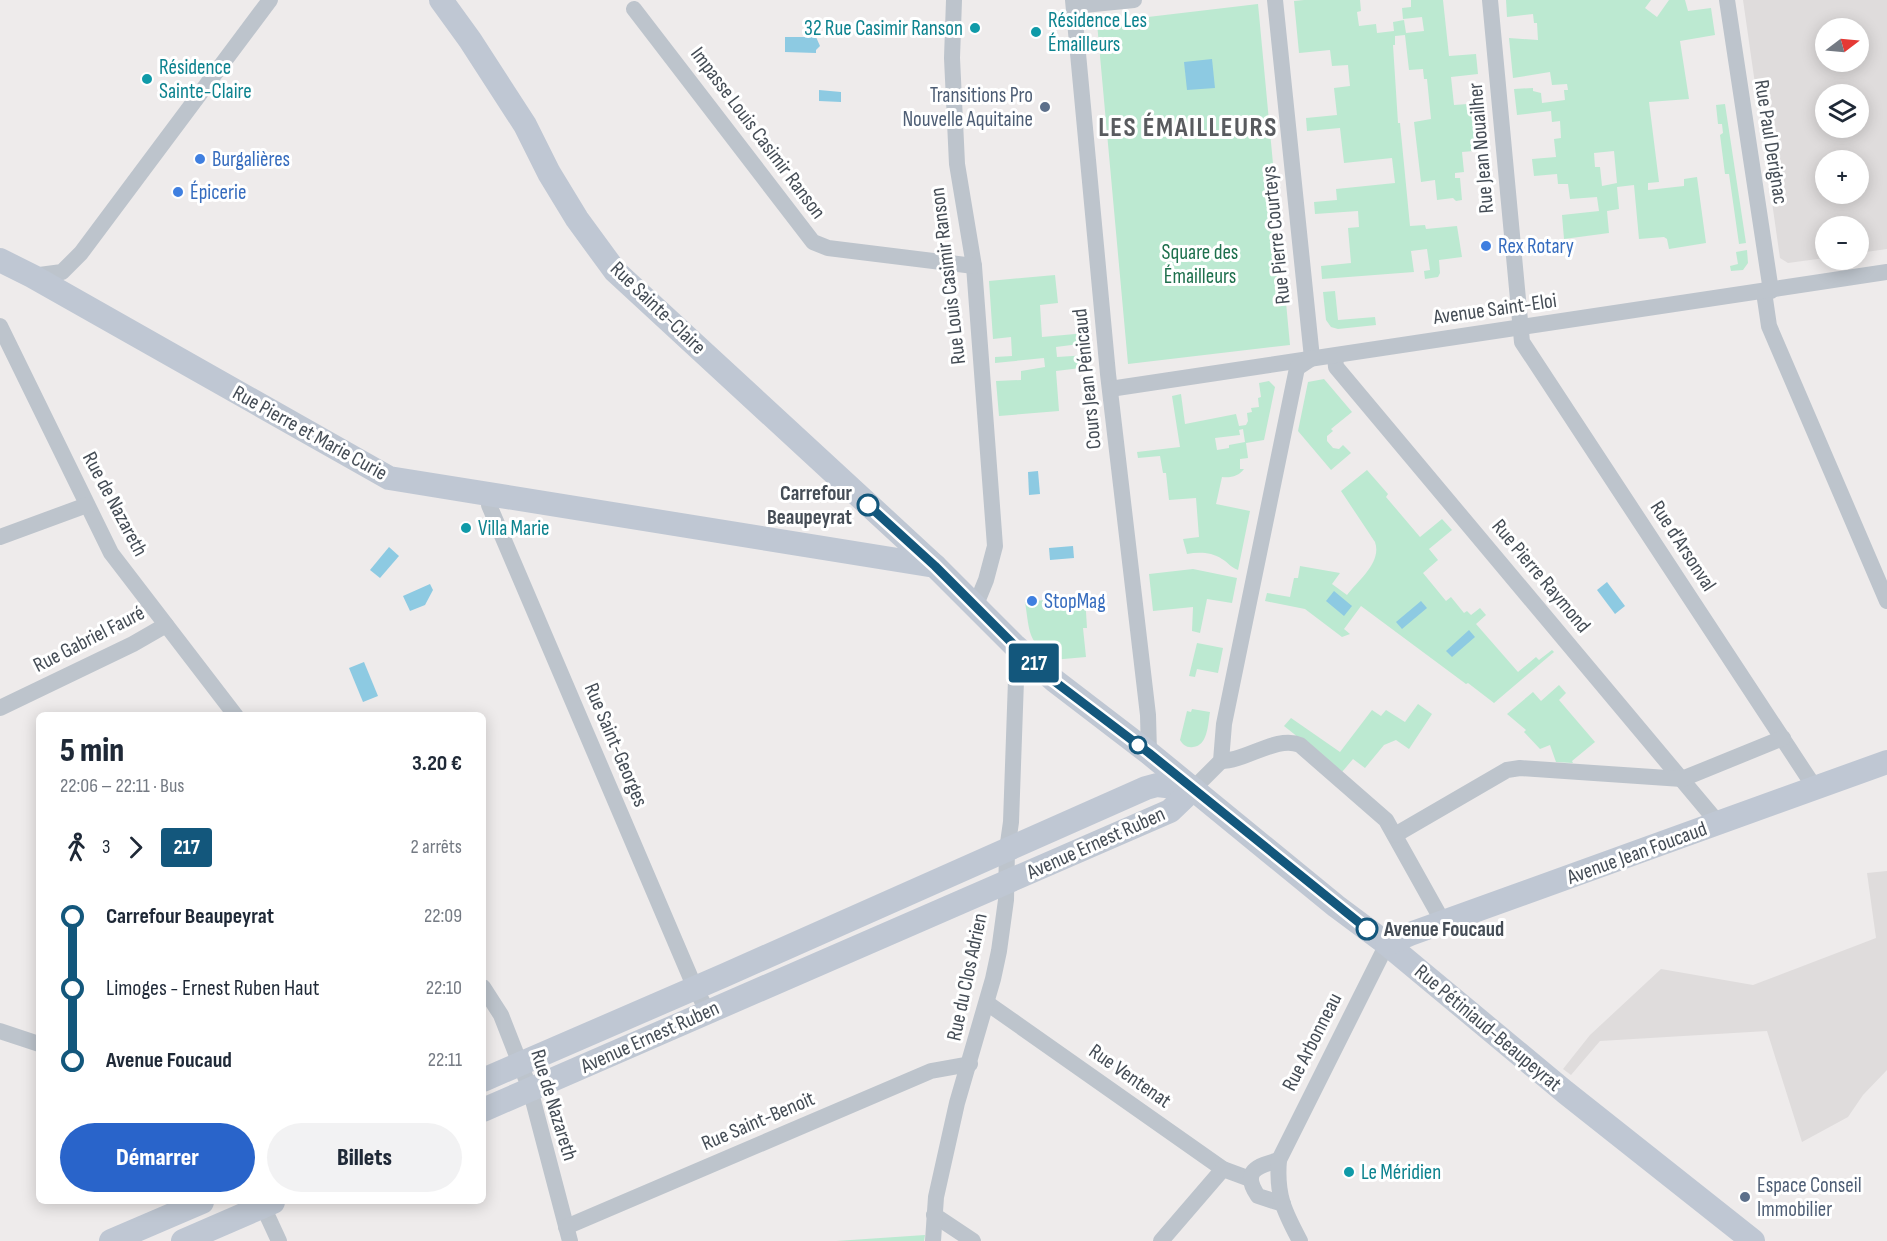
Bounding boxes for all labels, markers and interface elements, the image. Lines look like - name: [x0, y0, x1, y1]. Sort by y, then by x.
- place label: Résidence Les Émailleurs: [1048, 8, 1147, 57]
- place label: 32 Rue Casimir Ranson: [804, 16, 963, 41]
- north arrow: [1815, 18, 1869, 72]
- map controls: [1815, 18, 1869, 270]
- marker: 32 Rue Casimir Ranson: [968, 21, 982, 35]
- marker: Résidence Les Émailleurs: [1029, 25, 1043, 39]
- street label: Impasse Louis Casimir Ranson: [685, 42, 831, 224]
- place label: Résidence Sainte-Claire: [159, 55, 252, 104]
- marker: Résidence Sainte-Claire: [140, 72, 154, 86]
- street label: Rue Paul Derignac: [1749, 78, 1793, 206]
- street label: Rue Jean Nouailher: [1463, 82, 1499, 214]
- place label: Transitions Pro Nouvelle Aquitaine: [902, 83, 1033, 132]
- button: layers: [1815, 84, 1869, 138]
- marker: Transitions Pro Nouvelle Aquitaine: [1038, 100, 1052, 114]
- district label: LES ÉMAILLEURS: [1098, 112, 1278, 144]
- place label: Burgalières: [212, 147, 290, 172]
- button: +: [1815, 150, 1869, 204]
- marker: Burgalières: [193, 152, 207, 166]
- street label: Rue Pierre Courteys: [1256, 165, 1296, 305]
- place label: Épicerie: [190, 180, 246, 205]
- marker: Épicerie: [171, 185, 185, 199]
- street label: Rue Louis Casimir Ranson: [925, 186, 971, 366]
- button: −: [1815, 216, 1869, 270]
- place label: Rex Rotary: [1498, 234, 1574, 259]
- marker: Rex Rotary: [1479, 239, 1493, 253]
- park label: Square des Émailleurs: [1162, 240, 1238, 289]
- street label: Rue Sainte-Claire: [605, 256, 711, 360]
- street label: Avenue Saint-Eloi: [1431, 288, 1558, 330]
- street label: Cours Jean Pénicaud: [1067, 307, 1107, 451]
- street label: Rue Pierre et Marie Curie: [228, 380, 392, 486]
- street label: Rue de Nazareth: [77, 448, 153, 560]
- place label: Carrefour Beaupeyrat: [767, 481, 853, 530]
- marker: Carrefour Beaupeyrat: [857, 494, 879, 516]
- street label: Rue d'Arsonval: [1645, 496, 1721, 596]
- street label: Rue Pierre Raymond: [1486, 514, 1596, 638]
- place label: Villa Marie: [478, 516, 550, 541]
- marker: Villa Marie: [459, 521, 473, 535]
- place label: StopMag: [1044, 589, 1106, 614]
- marker: StopMag: [1025, 594, 1039, 608]
- street label: Rue Gabriel Fauré: [29, 600, 149, 678]
- line badge: 217: [1000, 644, 1068, 682]
- text: 217: [1021, 651, 1047, 676]
- street label: Rue Saint-Georges: [579, 679, 653, 811]
- text: 5 min: [60, 731, 124, 771]
- unlabelled marker: [1129, 736, 1147, 754]
- text: 3.20 €: [412, 750, 462, 777]
- text: 22:06 – 22:11 · Bus: [60, 774, 185, 798]
- street label: Avenue Ernest Ruben: [1022, 801, 1169, 885]
- street label: Avenue Jean Foucaud: [1563, 816, 1710, 890]
- icon: walk: [60, 831, 93, 864]
- icon: forward: [119, 831, 152, 864]
- text: 3: [102, 835, 110, 859]
- text: 217: [173, 835, 200, 860]
- text: 2 arrêts: [411, 835, 462, 859]
- text: Carrefour Beaupeyrat: [106, 903, 274, 930]
- text: 22:09: [424, 904, 462, 928]
- street label: Rue du Clos Adrien: [941, 911, 993, 1043]
- place label: Avenue Foucaud: [1383, 917, 1504, 942]
- marker: Avenue Foucaud: [1356, 918, 1378, 940]
- street label: Rue Pétiniaud-Beaupeyrat: [1409, 959, 1567, 1097]
- text: Limoges - Ernest Ruben Haut: [106, 975, 320, 1002]
- text: 22:10: [426, 976, 462, 1000]
- street label: Rue Arbonneau: [1277, 989, 1347, 1095]
- street label: Avenue Ernest Ruben: [576, 995, 723, 1079]
- street label: Rue Ventenat: [1084, 1039, 1176, 1113]
- text: Avenue Foucaud: [106, 1047, 232, 1074]
- street label: Rue de Nazareth: [525, 1047, 583, 1163]
- text: 22:11: [428, 1048, 462, 1072]
- street label: Rue Saint-Benoit: [698, 1086, 818, 1156]
- button: Démarrer: [60, 1123, 255, 1192]
- button: Billets: [267, 1123, 462, 1192]
- place label: Le Méridien: [1361, 1160, 1441, 1185]
- marker: Le Méridien: [1342, 1165, 1356, 1179]
- place label: Espace Conseil Immobilier: [1757, 1173, 1862, 1222]
- marker: Espace Conseil Immobilier: [1738, 1190, 1752, 1204]

